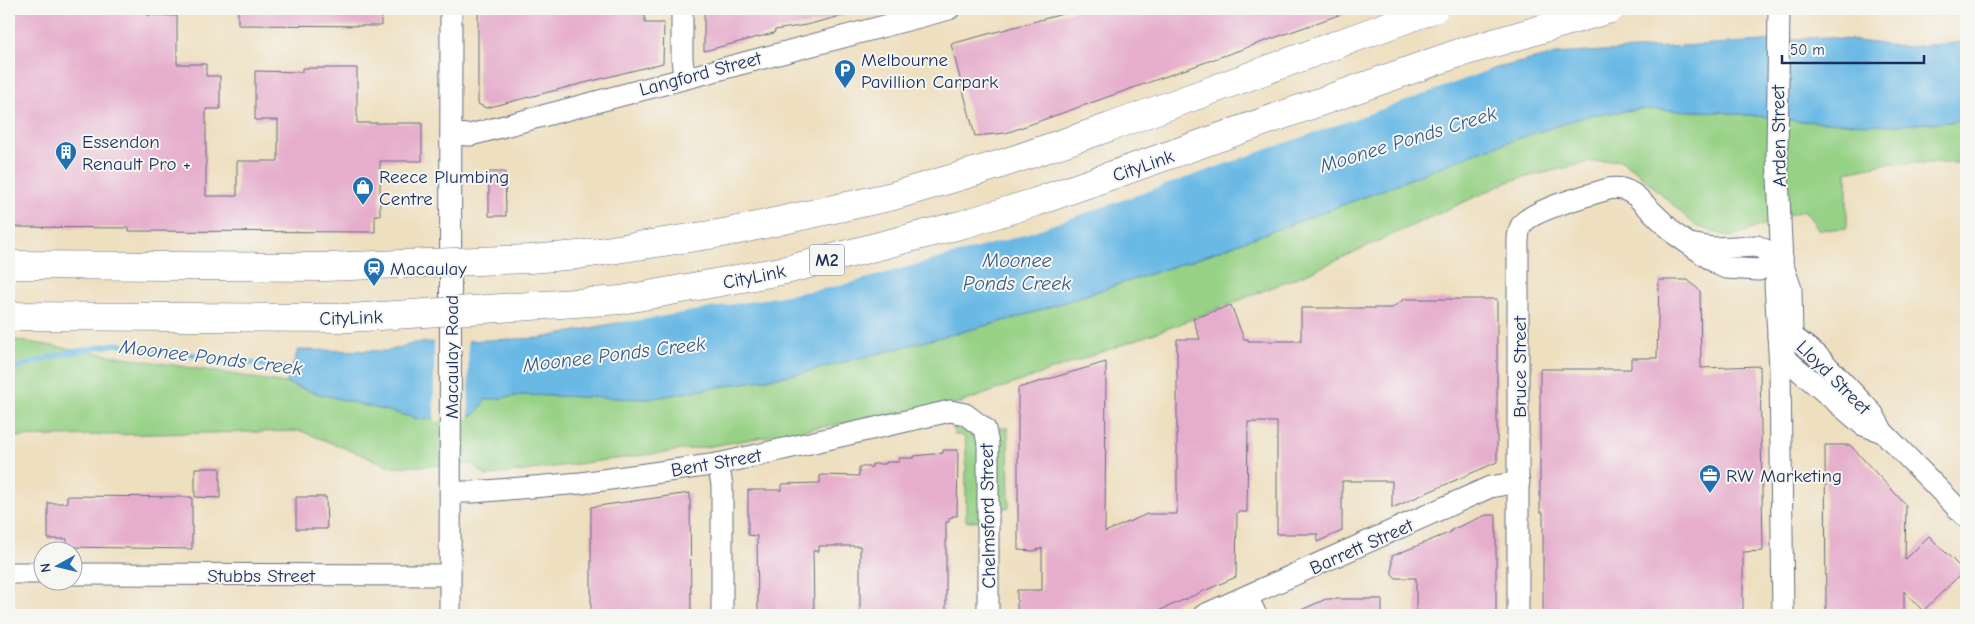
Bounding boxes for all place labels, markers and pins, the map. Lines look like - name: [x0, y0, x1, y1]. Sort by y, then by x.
- place label: Melbourne Pavillion Carpark: [861, 49, 999, 93]
- parking icon: Melbourne Pavillion Carpark: [833, 58, 857, 89]
- place label: Essendon Renault Pro +: [82, 131, 191, 175]
- building icon: Essendon Renault Pro +: [54, 140, 78, 171]
- place label: Reece Plumbing Centre: [379, 166, 509, 210]
- shop icon: Reece Plumbing Centre: [351, 175, 375, 206]
- station icon: Macaulay: [362, 256, 386, 287]
- place label: Macaulay: [390, 258, 467, 280]
- office icon: RW Marketing: [1698, 463, 1722, 494]
- place label: RW Marketing: [1726, 465, 1842, 487]

